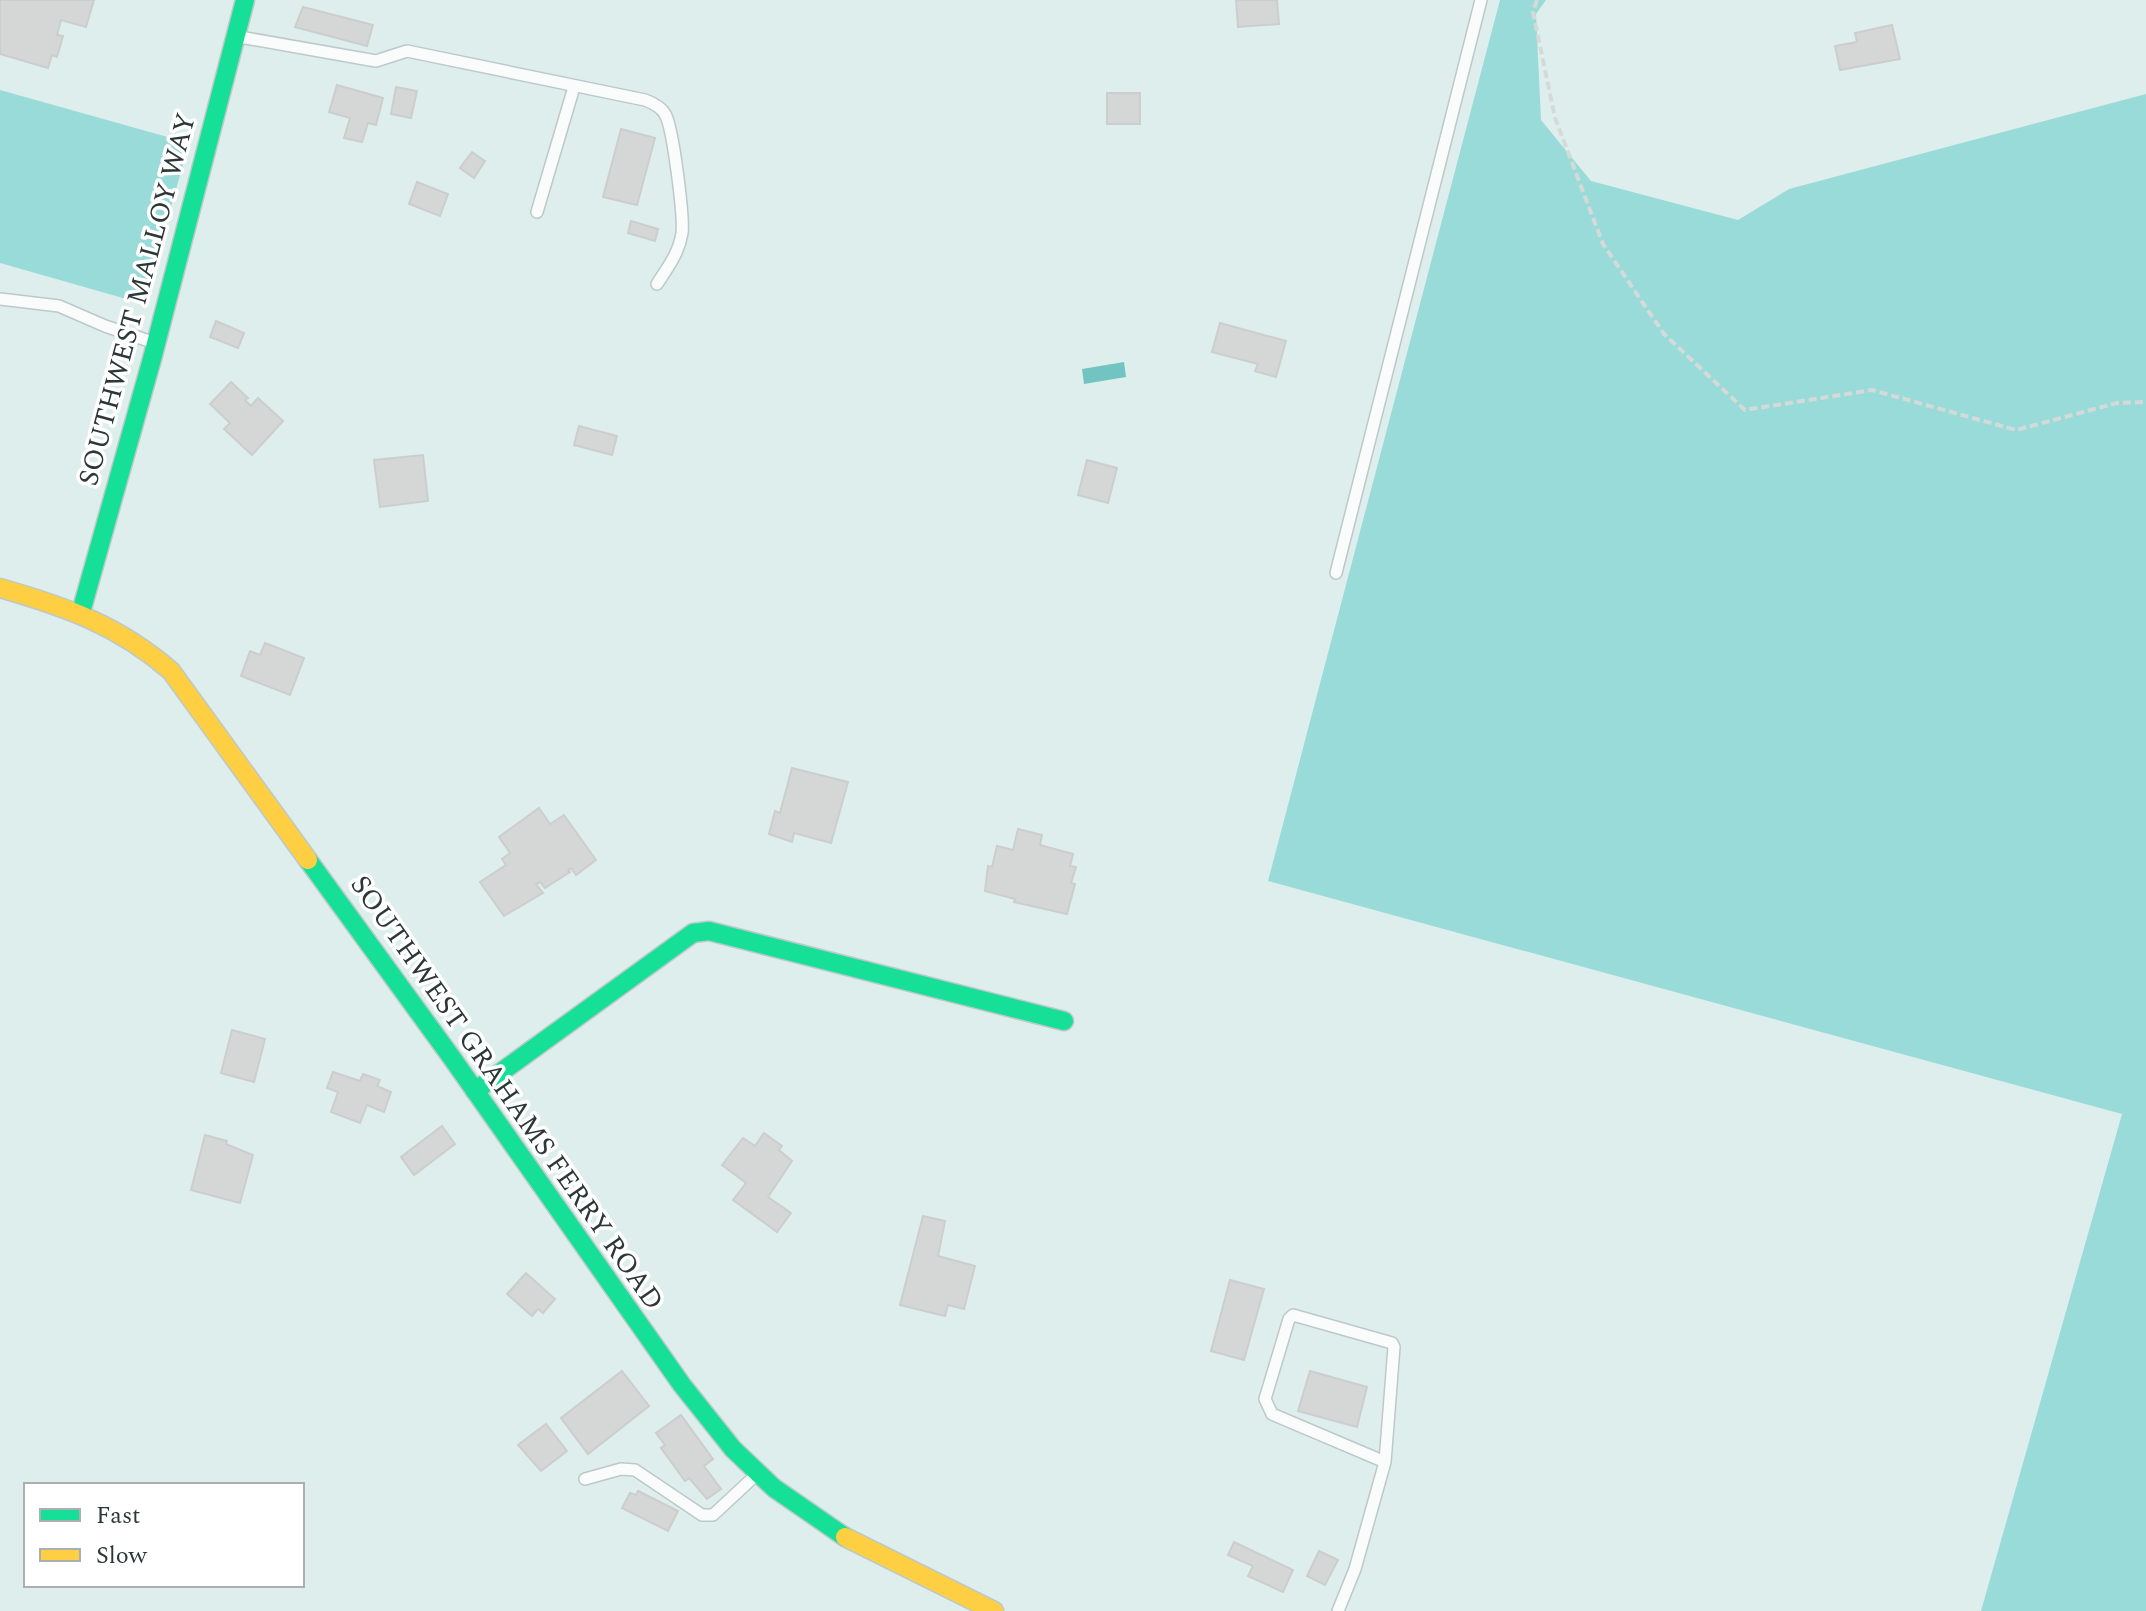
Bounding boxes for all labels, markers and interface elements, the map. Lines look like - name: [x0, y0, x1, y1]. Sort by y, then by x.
- street label: SOUTHWEST MALLOY WAY: [67, 108, 208, 491]
- street label: SOUTHWEST GRAHAMS FERRY ROAD: [339, 866, 674, 1319]
- legend: [24, 1483, 304, 1587]
- text: Fast: [96, 1498, 141, 1534]
- text: Slow: [96, 1538, 148, 1574]

